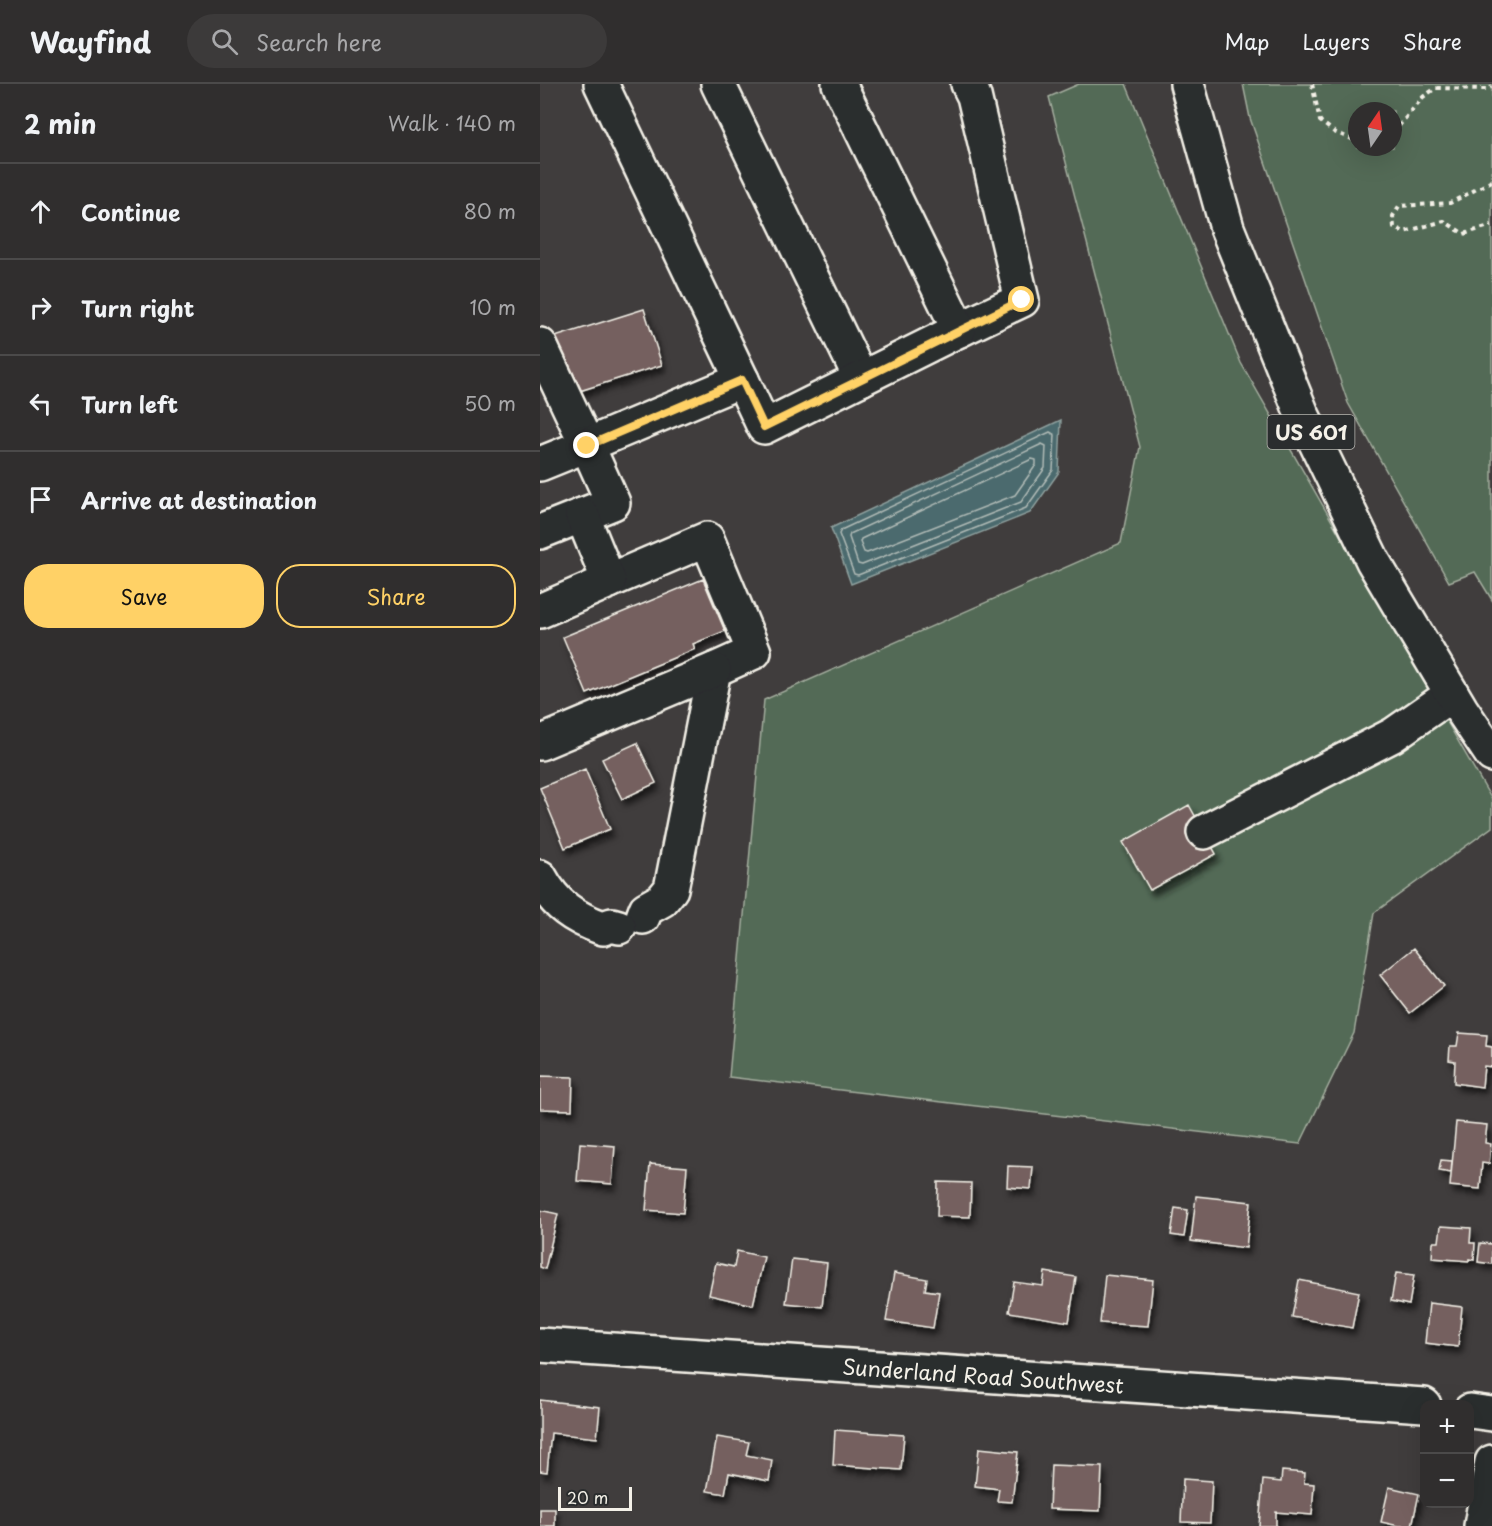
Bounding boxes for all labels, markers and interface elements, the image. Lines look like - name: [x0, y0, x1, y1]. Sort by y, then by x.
- search box: [187, 14, 607, 68]
- text: Wayfind: [30, 20, 151, 63]
- icon: search: [208, 25, 241, 58]
- text: Search here: [256, 25, 382, 58]
- text: Map: [1225, 25, 1269, 57]
- text: Layers: [1302, 25, 1370, 57]
- text: Share: [1403, 25, 1462, 57]
- north arrow: [1348, 102, 1402, 156]
- text: 2 min: [24, 104, 97, 143]
- text: Walk · 140 m: [388, 108, 516, 138]
- icon: ahead: [24, 195, 57, 228]
- text: Continue: [81, 195, 180, 228]
- text: 80 m: [464, 196, 516, 226]
- route start: [1008, 286, 1034, 312]
- icon: right: [24, 291, 57, 324]
- text: Turn right: [81, 291, 194, 324]
- text: 10 m: [469, 292, 516, 322]
- icon: left: [24, 387, 57, 420]
- text: Turn left: [81, 387, 178, 420]
- text: 50 m: [464, 388, 516, 418]
- road number: US 601: [1268, 415, 1354, 449]
- route end: [573, 432, 599, 458]
- icon: arrive: [24, 483, 57, 516]
- text: Arrive at destination: [81, 483, 317, 516]
- button: Save: [24, 564, 264, 628]
- button: Share: [276, 564, 516, 628]
- street label: Sunderland Road Southwest: [841, 1350, 1125, 1401]
- map controls: [1420, 1400, 1474, 1508]
- button: +: [1420, 1400, 1474, 1454]
- button: −: [1420, 1454, 1474, 1508]
- scale bar: [558, 1484, 632, 1512]
- text: 20 m: [567, 1485, 608, 1509]

